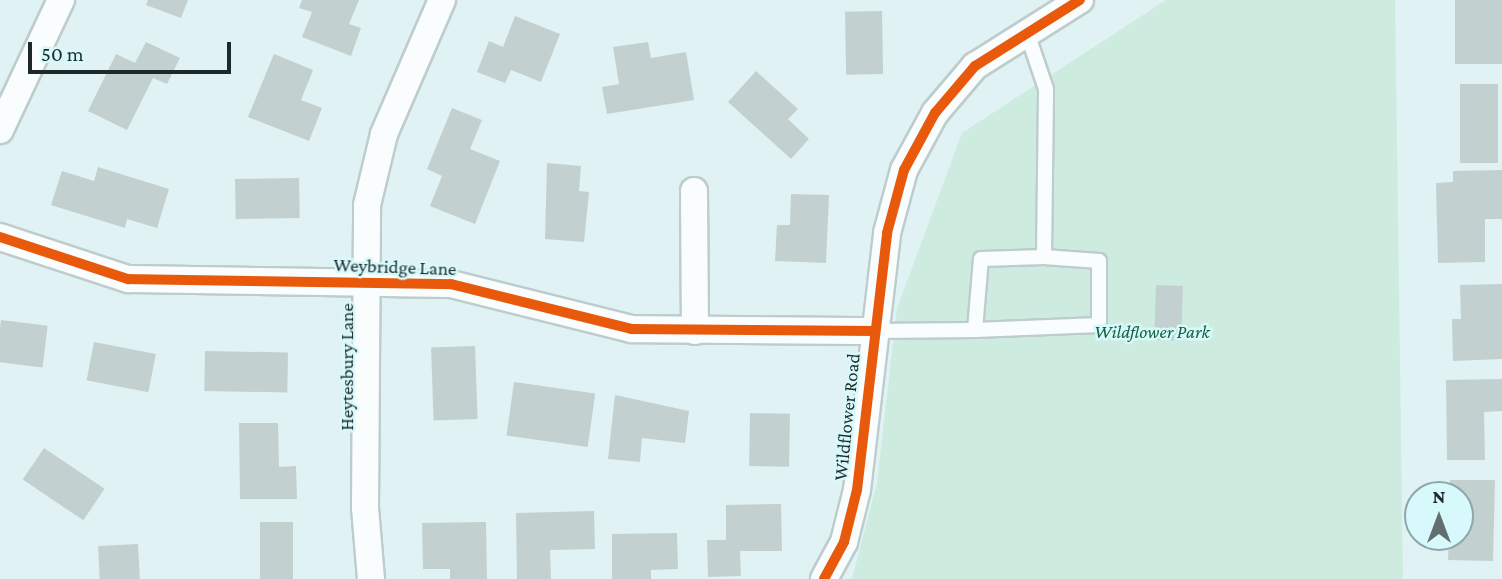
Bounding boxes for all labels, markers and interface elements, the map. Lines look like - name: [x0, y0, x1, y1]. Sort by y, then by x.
- scale bar: [32, 28, 234, 72]
- text: 50 m: [41, 42, 84, 66]
- street label: Weybridge Lane: [333, 253, 457, 281]
- street label: Heytesbury Lane: [336, 303, 358, 431]
- park label: Wildflower Park: [1094, 321, 1210, 343]
- street label: Wildflower Road: [829, 352, 865, 482]
- north arrow: [1404, 481, 1474, 551]
- text: N: [1433, 486, 1445, 507]

